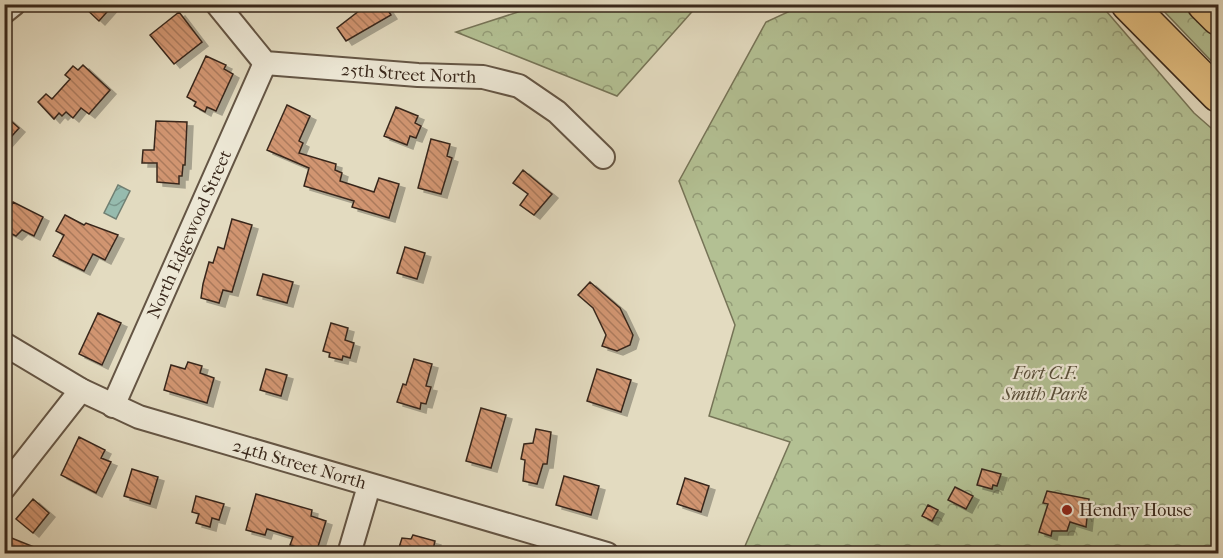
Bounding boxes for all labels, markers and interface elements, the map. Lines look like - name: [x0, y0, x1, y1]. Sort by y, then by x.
- street label: 25th Street North: [340, 59, 477, 88]
- street label: North Edgewood Street: [143, 146, 236, 322]
- park label: Fort C.F. Smith Park: [1001, 363, 1088, 405]
- street label: 24th Street North: [230, 435, 369, 494]
- place label: Hendry House: [1079, 500, 1192, 521]
- marker: Hendry House: [1060, 503, 1074, 517]

